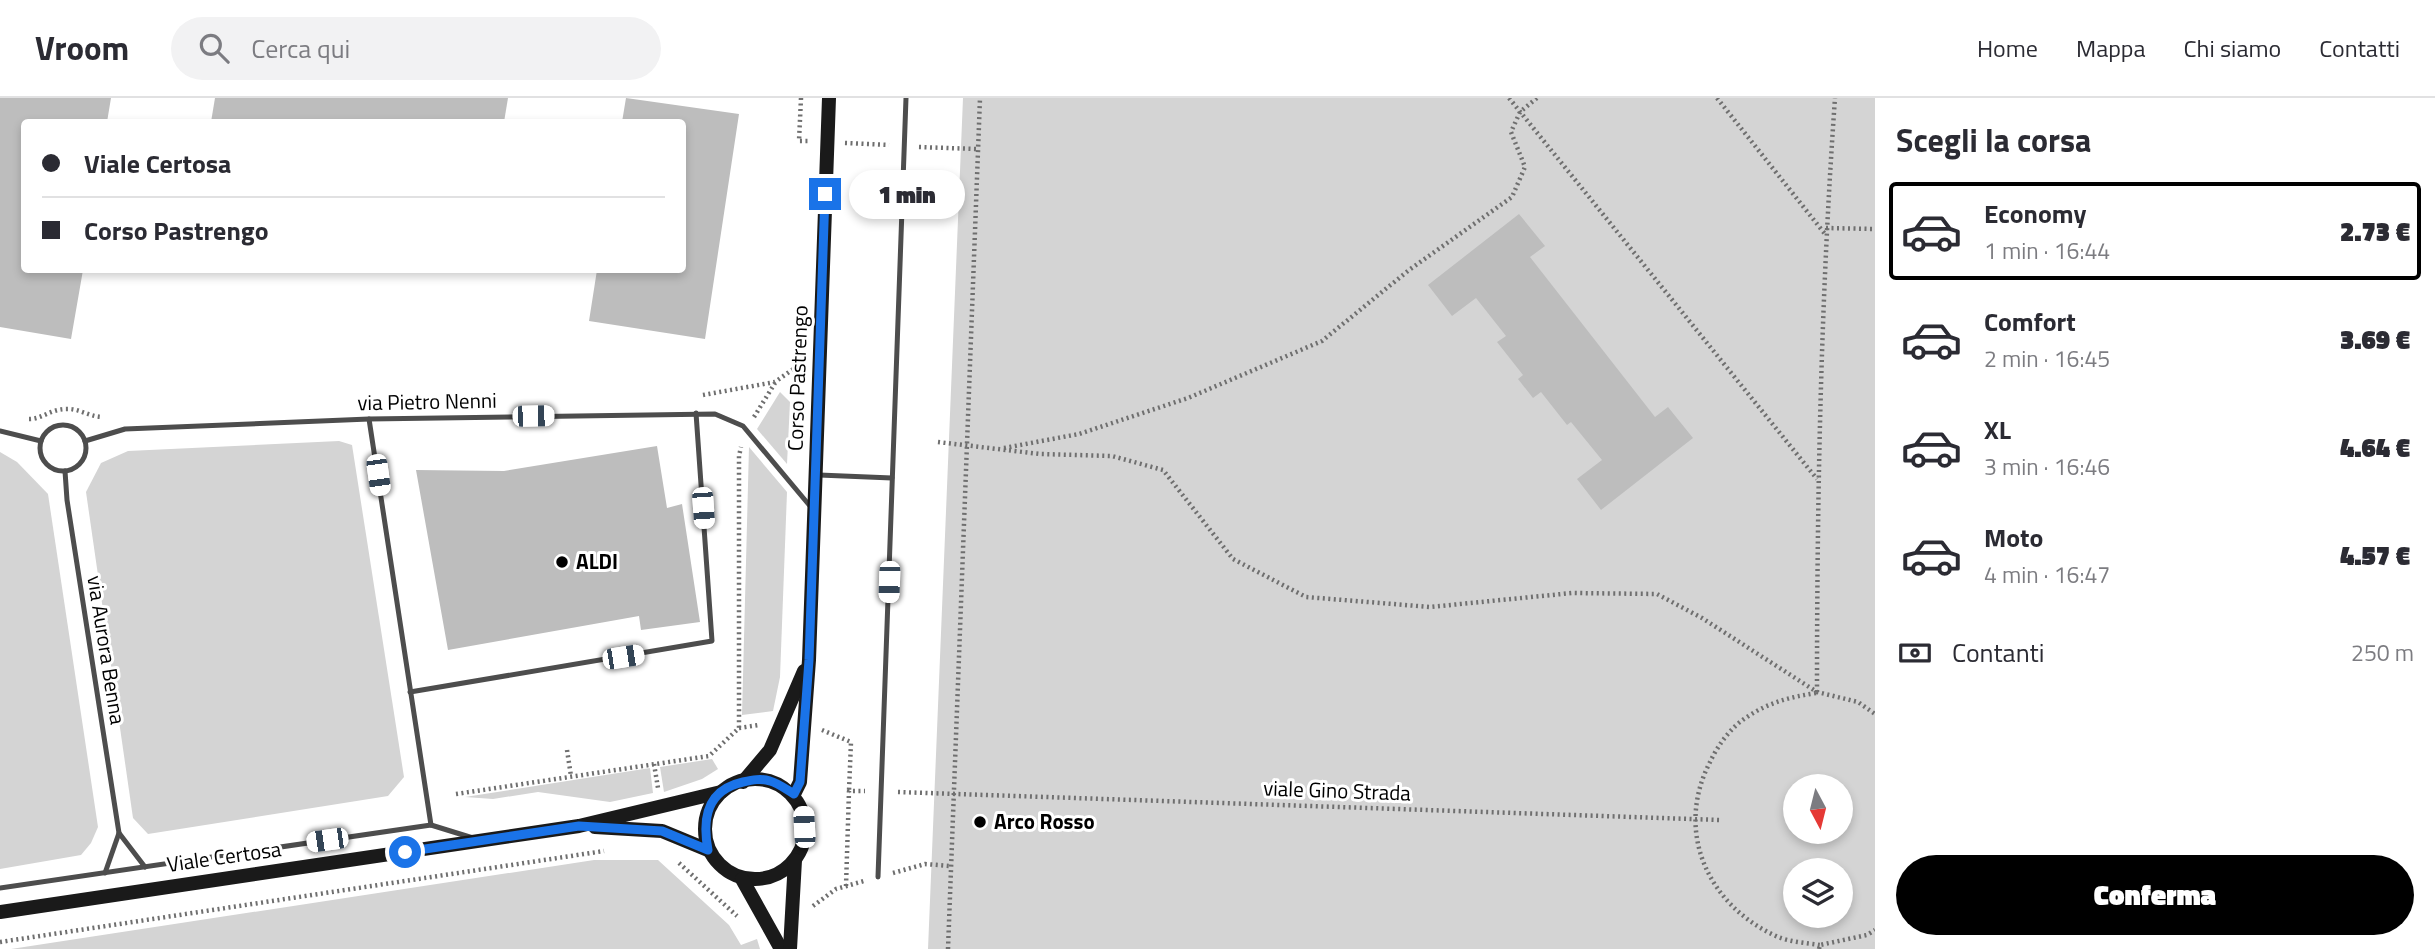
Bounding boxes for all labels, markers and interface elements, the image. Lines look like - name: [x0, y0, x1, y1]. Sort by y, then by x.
- search box: [171, 17, 661, 80]
- text: Vroom: [35, 23, 129, 73]
- icon: search: [195, 29, 233, 67]
- text: Cerca qui: [251, 29, 350, 68]
- text: Home: [1977, 30, 2038, 66]
- text: Mappa: [2076, 30, 2145, 66]
- text: Chi siamo: [2183, 30, 2281, 66]
- text: Contatti: [2319, 30, 2400, 66]
- text: Scegli la corsa: [1896, 116, 2091, 164]
- text: Viale Certosa: [84, 144, 231, 183]
- callout: 1 min: [850, 170, 965, 218]
- text: 1 min: [878, 177, 936, 212]
- route end: [809, 178, 841, 210]
- text: Economy: [1984, 194, 2086, 233]
- icon: car: [1900, 200, 1963, 263]
- text: Corso Pastrengo: [84, 211, 268, 250]
- text: 2.73 €: [2340, 212, 2410, 251]
- text: 1 min · 16:44: [1984, 233, 2110, 268]
- text: Comfort: [1984, 302, 2076, 341]
- street label: Corso Pastrengo: [778, 305, 816, 451]
- icon: car: [1900, 308, 1963, 371]
- text: 3.69 €: [2340, 320, 2410, 359]
- text: 2 min · 16:45: [1984, 341, 2110, 376]
- street label: via Pietro Nenni: [357, 384, 497, 418]
- car: [512, 405, 555, 427]
- text: XL: [1984, 410, 2011, 449]
- icon: car: [1900, 416, 1963, 479]
- text: 4.64 €: [2340, 428, 2410, 467]
- text: 3 min · 16:46: [1984, 449, 2110, 484]
- car: [365, 453, 392, 497]
- car: [692, 486, 715, 530]
- text: Moto: [1984, 518, 2043, 557]
- icon: car: [1900, 524, 1963, 587]
- text: 4.57 €: [2340, 536, 2410, 575]
- place label: ALDI: [576, 545, 618, 577]
- marker: ALDI: [554, 554, 570, 570]
- text: 4 min · 16:47: [1984, 557, 2110, 592]
- car: [878, 561, 901, 603]
- street label: via Aurora Benna: [79, 573, 135, 727]
- text: Contanti: [1952, 633, 2044, 672]
- icon: cash: [1896, 634, 1934, 672]
- text: 250 m: [2351, 635, 2414, 670]
- car: [601, 643, 646, 671]
- street label: viale Gino Strada: [1263, 771, 1412, 809]
- north arrow: [1783, 774, 1853, 844]
- map controls: [1783, 774, 1853, 928]
- car: [793, 805, 816, 849]
- place label: Arco Rosso: [994, 805, 1095, 837]
- marker: Arco Rosso: [972, 814, 988, 830]
- car: [305, 827, 350, 853]
- street label: Viale Certosa: [165, 832, 284, 880]
- route start: [389, 836, 421, 868]
- button: Conferma: [1896, 855, 2414, 935]
- button: layers: [1783, 858, 1853, 928]

